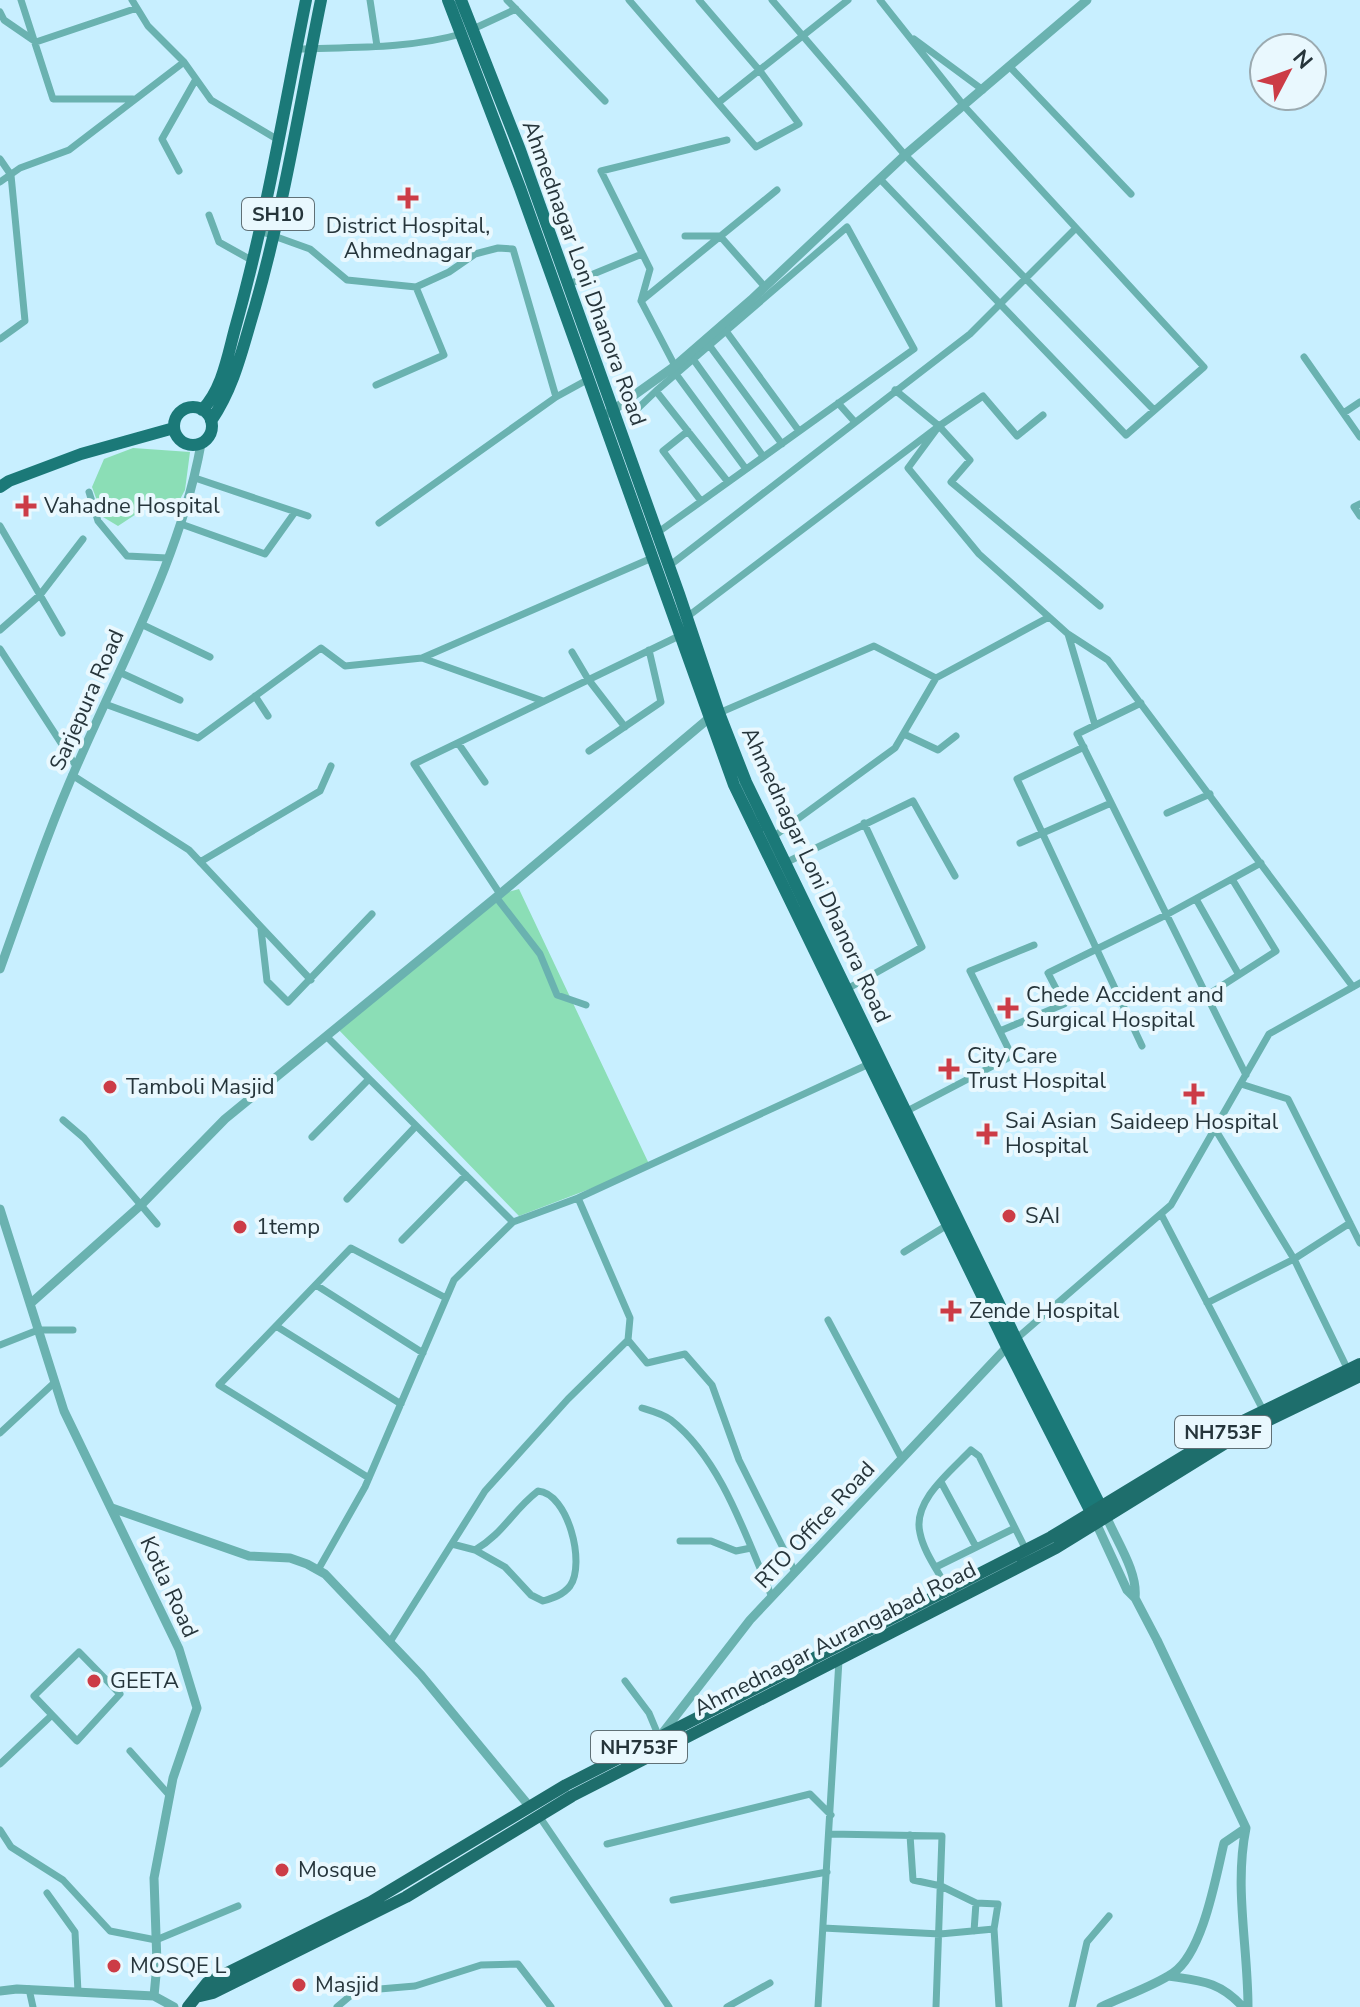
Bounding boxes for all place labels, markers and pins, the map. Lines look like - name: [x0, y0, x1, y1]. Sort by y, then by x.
- marker: District Hospital, Ahmednagar: [397, 187, 419, 209]
- place label: District Hospital, Ahmednagar: [326, 211, 490, 266]
- place label: Vahadne Hospital: [43, 491, 220, 521]
- marker: Vahadne Hospital: [15, 495, 37, 517]
- place label: Chede Accident and Surgical Hospital: [1026, 980, 1224, 1035]
- marker: Chede Accident and Surgical Hospital: [997, 997, 1019, 1019]
- place label: City Care Trust Hospital: [967, 1041, 1106, 1096]
- marker: City Care Trust Hospital: [938, 1058, 960, 1080]
- place label: Tamboli Masjid: [126, 1072, 275, 1102]
- marker: Tamboli Masjid: [101, 1078, 119, 1096]
- marker: Saideep Hospital: [1183, 1083, 1205, 1105]
- place label: Sai Asian Hospital: [1005, 1106, 1097, 1161]
- place label: Saideep Hospital: [1110, 1107, 1279, 1137]
- marker: Sai Asian Hospital: [976, 1123, 998, 1145]
- place label: SAI: [1025, 1201, 1060, 1231]
- marker: SAI: [1000, 1207, 1018, 1225]
- place label: 1temp: [256, 1212, 320, 1242]
- marker: 1temp: [231, 1218, 249, 1236]
- place label: Zende Hospital: [969, 1296, 1120, 1326]
- marker: Zende Hospital: [940, 1300, 962, 1322]
- place label: GEETA: [110, 1666, 179, 1696]
- marker: GEETA: [85, 1672, 103, 1690]
- place label: Mosque: [298, 1855, 377, 1885]
- marker: Mosque: [273, 1861, 291, 1879]
- place label: MOSQE L: [130, 1951, 227, 1981]
- marker: MOSQE L: [105, 1957, 123, 1975]
- place label: Masjid: [315, 1970, 379, 2000]
- marker: Masjid: [290, 1976, 308, 1994]

